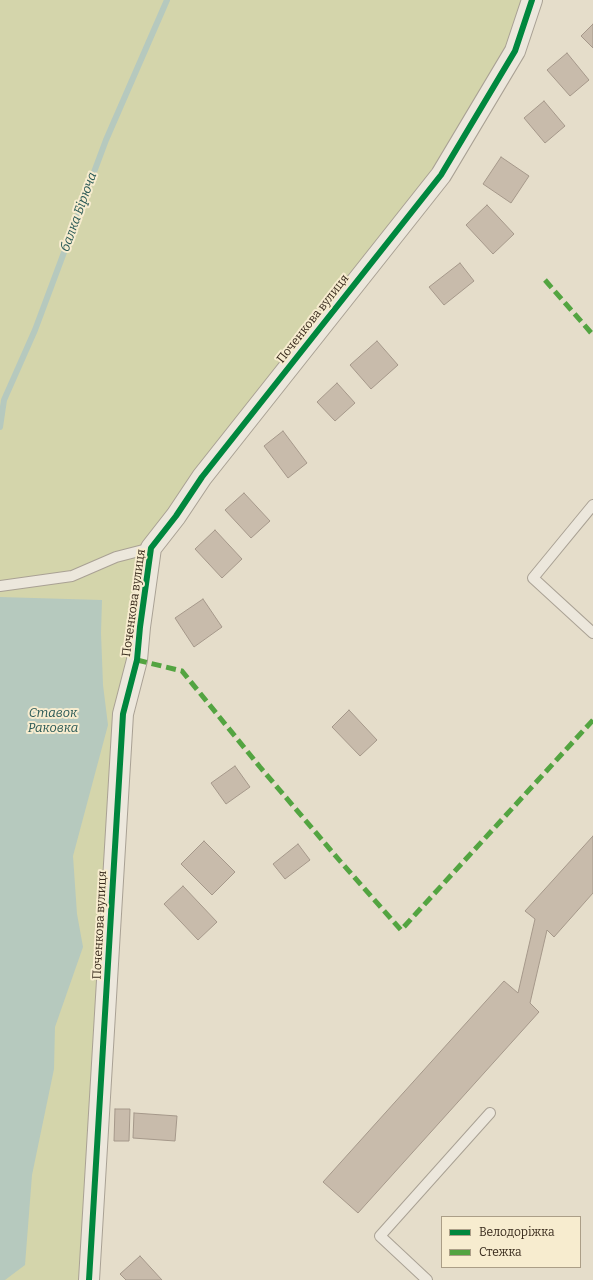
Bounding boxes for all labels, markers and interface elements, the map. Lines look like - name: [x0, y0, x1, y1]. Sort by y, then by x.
- water label: балка Бірюча: [57, 170, 101, 254]
- street label: Поченкова вулиця: [274, 272, 352, 366]
- street label: Поченкова вулиця: [119, 548, 149, 658]
- water label: Ставок Раковка: [28, 705, 78, 736]
- street label: Поченкова вулиця: [90, 870, 110, 980]
- legend: [441, 1216, 581, 1268]
- text: Велодоріжка: [479, 1225, 555, 1239]
- text: Стежка: [479, 1245, 522, 1259]

